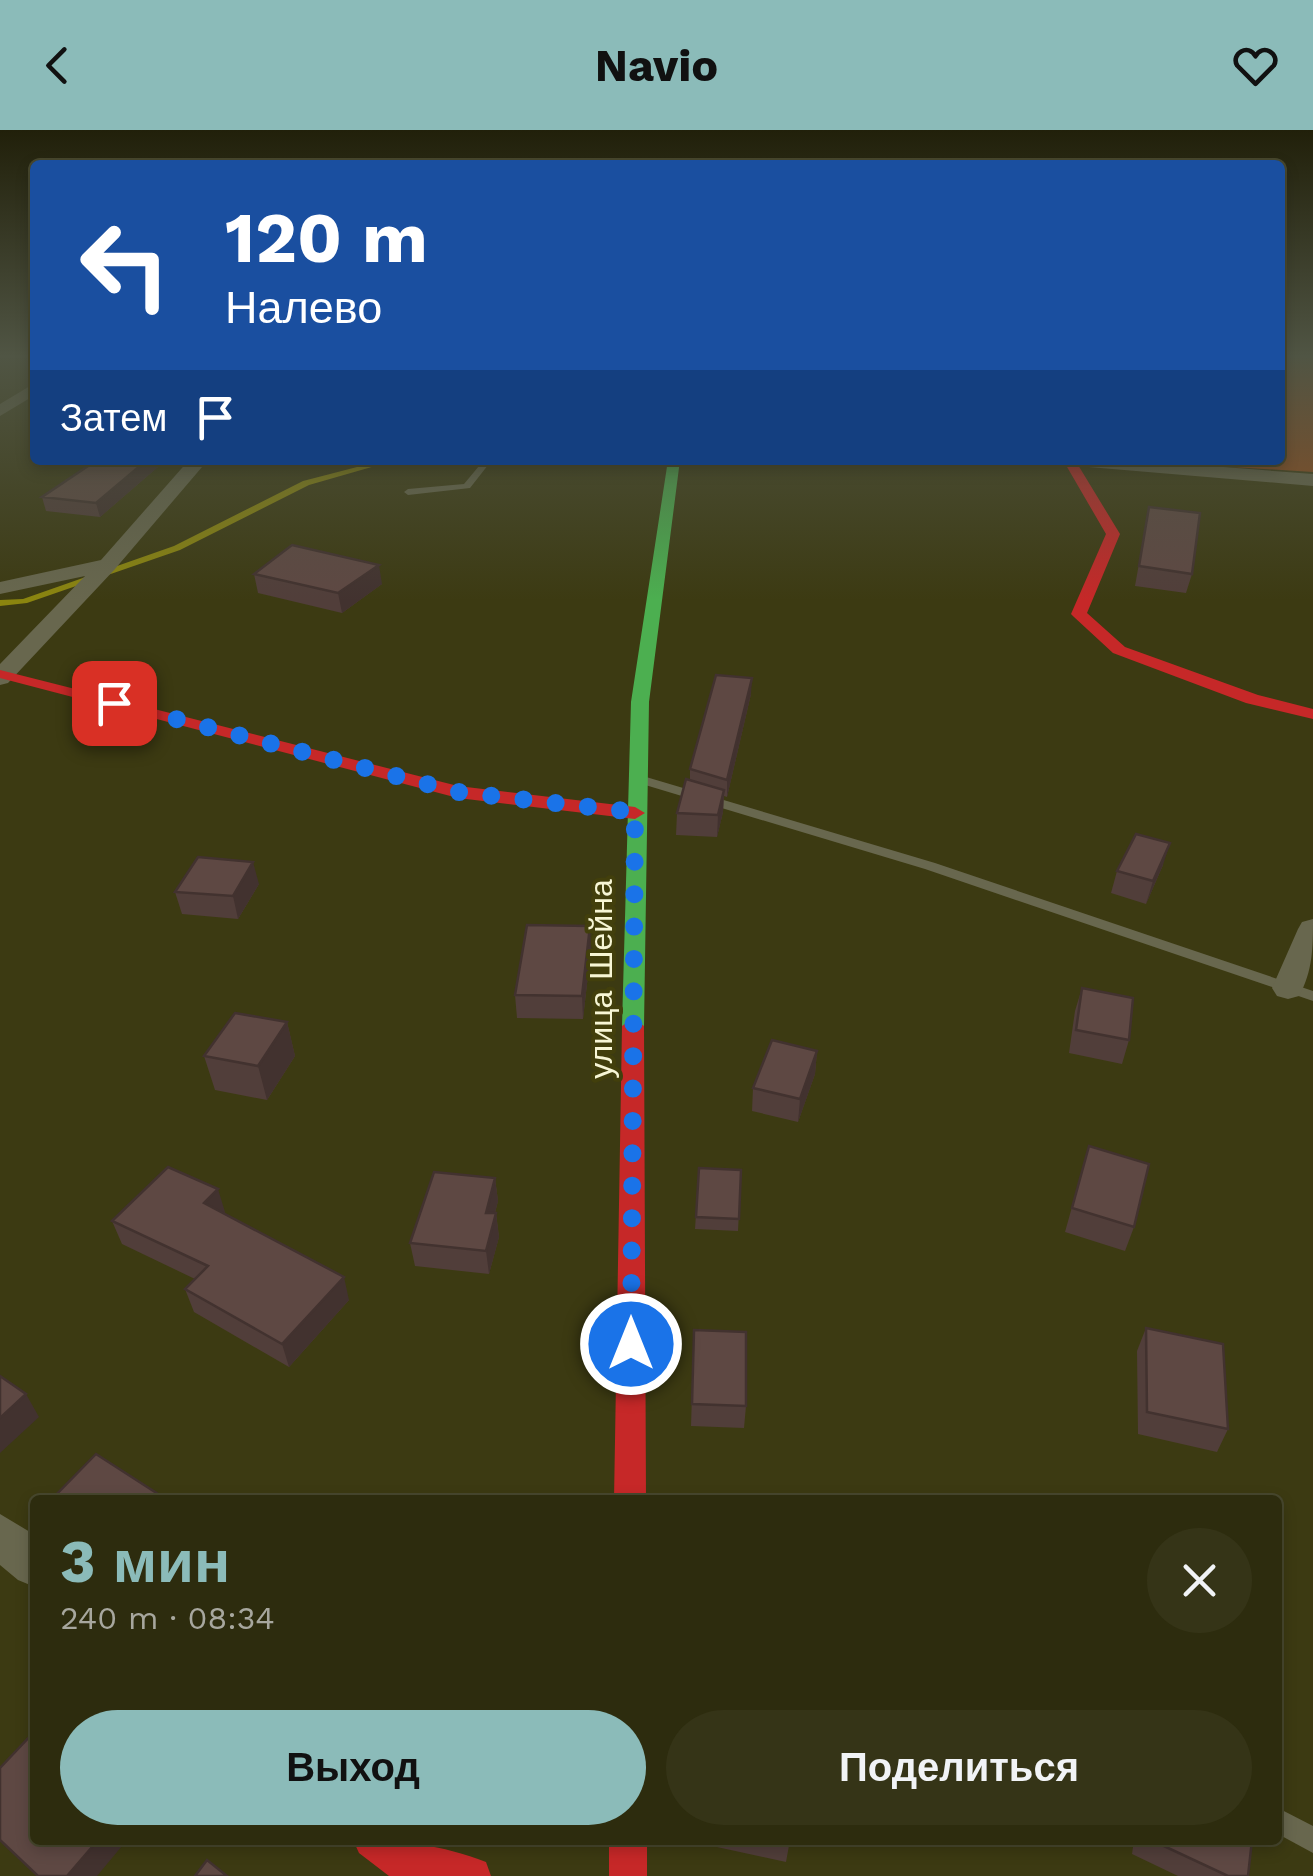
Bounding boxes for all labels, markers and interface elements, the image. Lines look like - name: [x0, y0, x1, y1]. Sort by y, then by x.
- icon: back: [30, 38, 85, 93]
- icon: heart: [1228, 38, 1283, 93]
- text: Navio: [595, 39, 718, 92]
- text: 120 m: [225, 197, 428, 279]
- icon: left: [60, 200, 190, 330]
- text: Налево: [225, 281, 382, 334]
- icon: arrive: [188, 390, 243, 445]
- text: Затем: [60, 396, 168, 440]
- pin: [72, 661, 157, 746]
- icon: arrive: [87, 676, 142, 731]
- street label: улица Шейна: [582, 879, 620, 1079]
- position arrow: [579, 1292, 683, 1396]
- text: 3 мин: [60, 1526, 230, 1597]
- button: close: [1147, 1528, 1252, 1633]
- text: 240 m · 08:34: [60, 1599, 275, 1637]
- button: Выход: [60, 1710, 646, 1825]
- button: Поделиться: [666, 1710, 1252, 1825]

